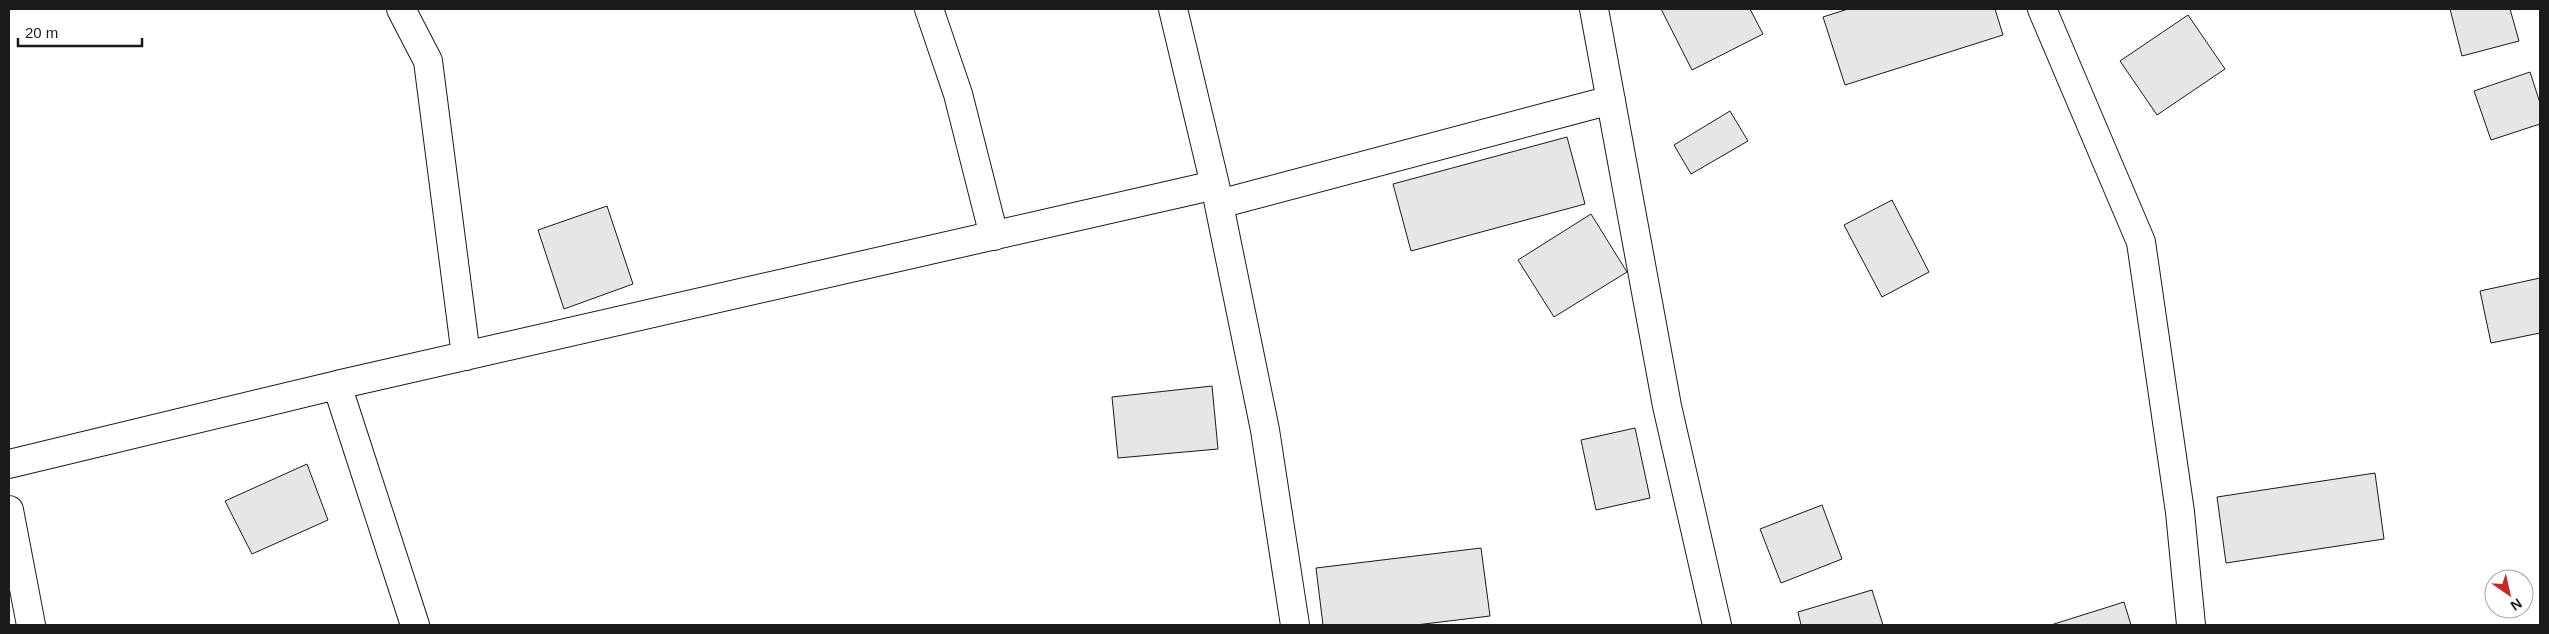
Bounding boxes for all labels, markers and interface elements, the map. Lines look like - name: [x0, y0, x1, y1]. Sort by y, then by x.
- scale bar: [18, 15, 141, 47]
- text: 20 m: [25, 24, 58, 41]
- north arrow: [2484, 569, 2534, 619]
- text: N: [2508, 595, 2525, 614]

